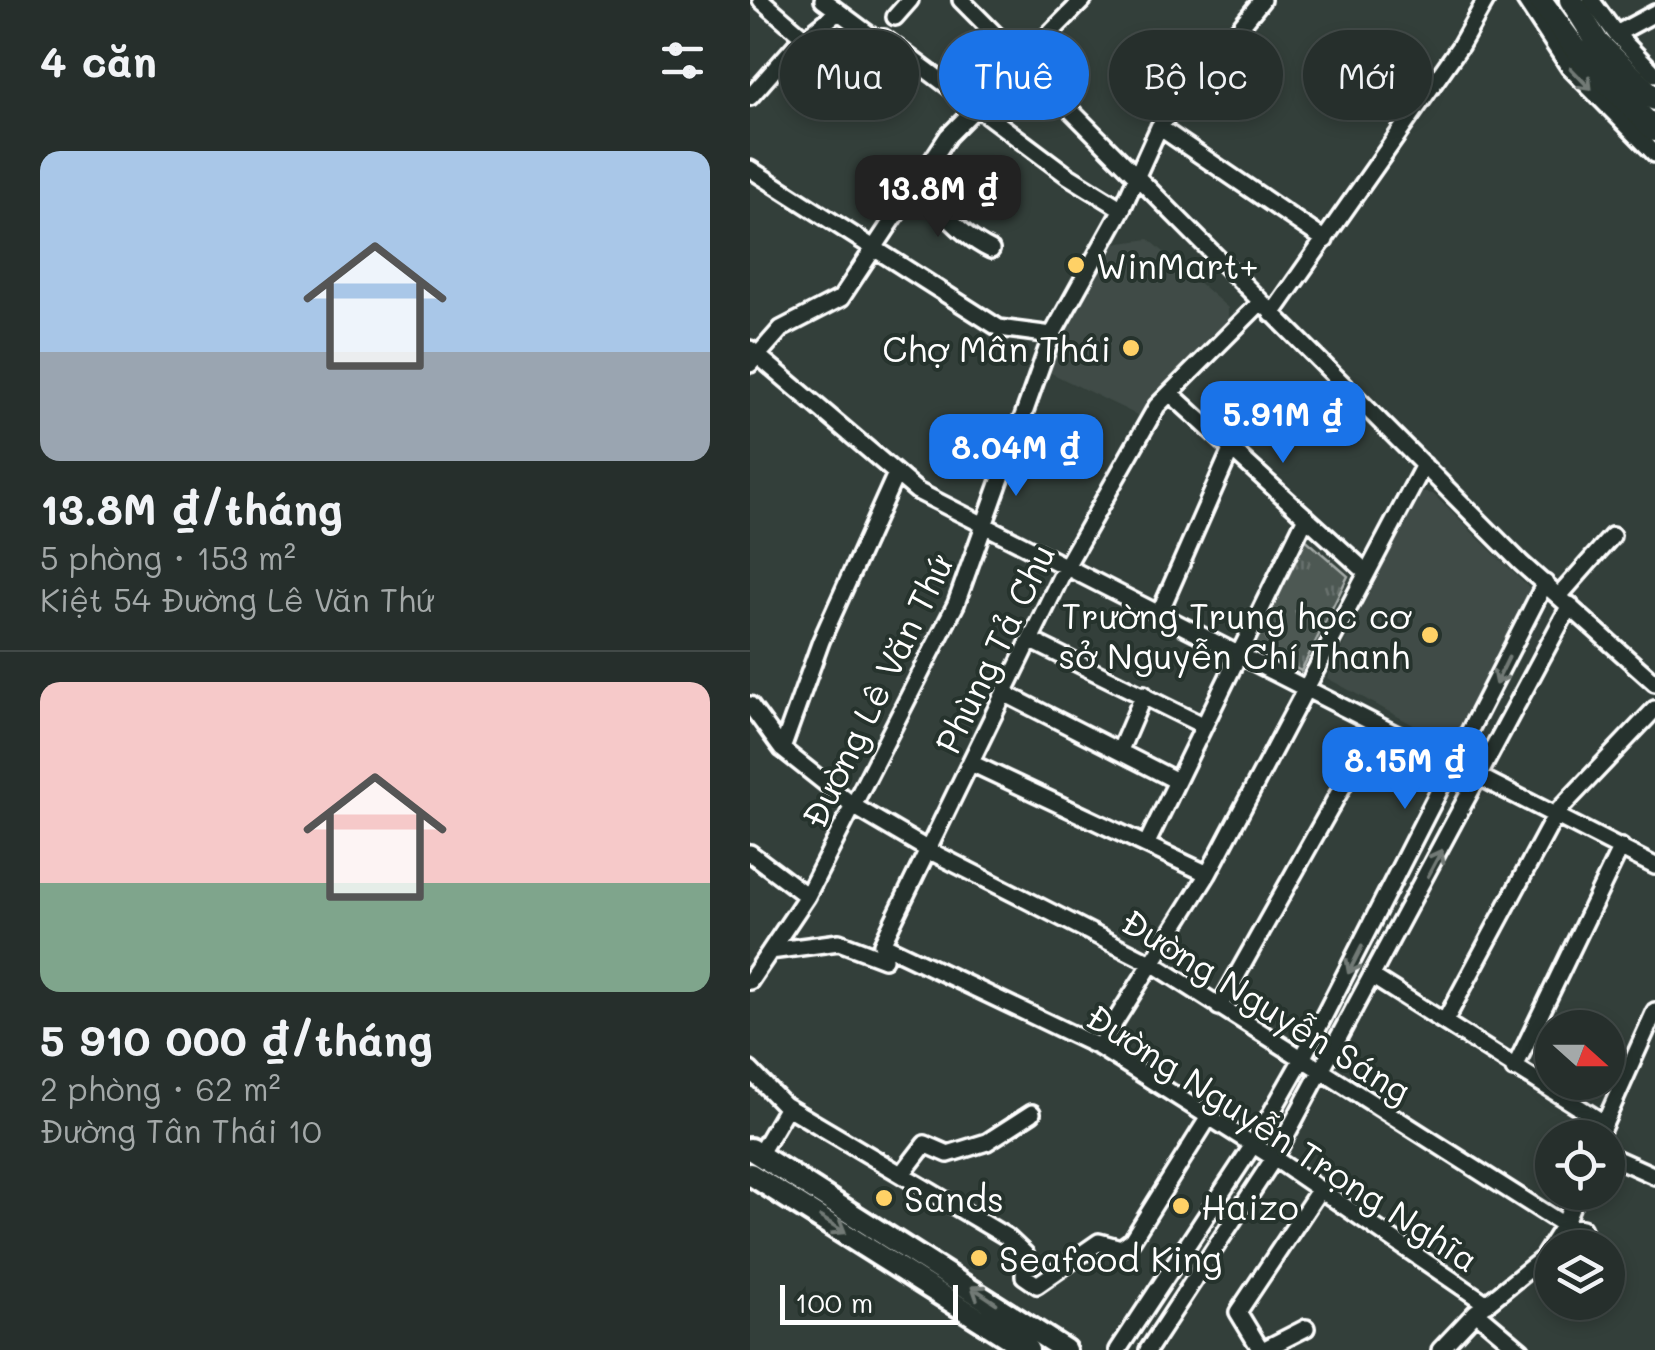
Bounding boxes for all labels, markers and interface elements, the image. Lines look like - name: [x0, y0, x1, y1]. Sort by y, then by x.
- chip: Mua: [780, 30, 919, 120]
- chip: Thuê: [939, 30, 1089, 120]
- chip: Bộ lọc: [1109, 30, 1283, 120]
- chip: Mới: [1303, 30, 1432, 120]
- text: 4 căn: [40, 33, 157, 88]
- icon: filters: [655, 33, 710, 88]
- one-way arrow: [1569, 67, 1593, 91]
- pin: 13.8M ₫: [846, 155, 1030, 240]
- text: 13.8M ₫: [877, 166, 999, 208]
- icon: home: [285, 216, 465, 396]
- place label: WinMart+: [1096, 242, 1258, 288]
- marker: WinMart+: [1065, 254, 1087, 276]
- place label: Chợ Mân Thái: [882, 325, 1111, 371]
- marker: Chợ Mân Thái: [1120, 337, 1142, 359]
- pin: 5.91M ₫: [1191, 381, 1375, 466]
- text: 5.91M ₫: [1222, 392, 1344, 434]
- pin: 8.04M ₫: [924, 414, 1108, 499]
- text: 8.04M ₫: [951, 425, 1081, 467]
- text: 13.8M ₫/tháng: [40, 481, 343, 536]
- text: 5 phòng · 153 m²: [40, 536, 296, 578]
- street label: Phùng Tả Chu: [923, 536, 1065, 760]
- street label: Đường Lê Văn Thứ: [790, 545, 963, 835]
- text: Kiệt 54 Đường Lê Văn Thứ: [40, 578, 433, 620]
- place label: Trường Trung học cơ sở Nguyễn Chí Thanh: [1058, 592, 1412, 678]
- marker: Trường Trung học cơ sở Nguyễn Chí Thanh: [1419, 624, 1441, 646]
- one-way arrow: [1491, 655, 1510, 685]
- pin: 8.15M ₫: [1313, 727, 1497, 812]
- text: 8.15M ₫: [1344, 738, 1466, 780]
- icon: home: [285, 747, 465, 927]
- one-way arrow: [1425, 848, 1445, 878]
- street label: Đường Nguyễn Sáng: [1114, 897, 1420, 1113]
- one-way arrow: [1344, 945, 1364, 975]
- street label: Đường Nguyễn Trọng Nghĩa: [1078, 993, 1488, 1281]
- north arrow: [1535, 1010, 1625, 1100]
- map controls: [1535, 1010, 1625, 1320]
- text: 5 910 000 ₫/tháng: [40, 1012, 433, 1067]
- text: 2 phòng · 62 m²: [40, 1067, 281, 1109]
- text: Đường Tân Thái 10: [40, 1109, 322, 1151]
- button: locate: [1535, 1120, 1625, 1210]
- place label: Sands: [904, 1175, 1004, 1221]
- place label: Haizo: [1201, 1183, 1299, 1229]
- marker: Sands: [873, 1187, 895, 1209]
- marker: Haizo: [1170, 1195, 1192, 1217]
- one-way arrow: [818, 1215, 847, 1235]
- button: layers: [1535, 1230, 1625, 1320]
- place label: Seafood King: [999, 1235, 1222, 1281]
- marker: Seafood King: [968, 1247, 990, 1269]
- scale bar: [780, 1280, 958, 1324]
- text: 100 m: [795, 1284, 873, 1320]
- one-way arrow: [971, 1285, 999, 1306]

